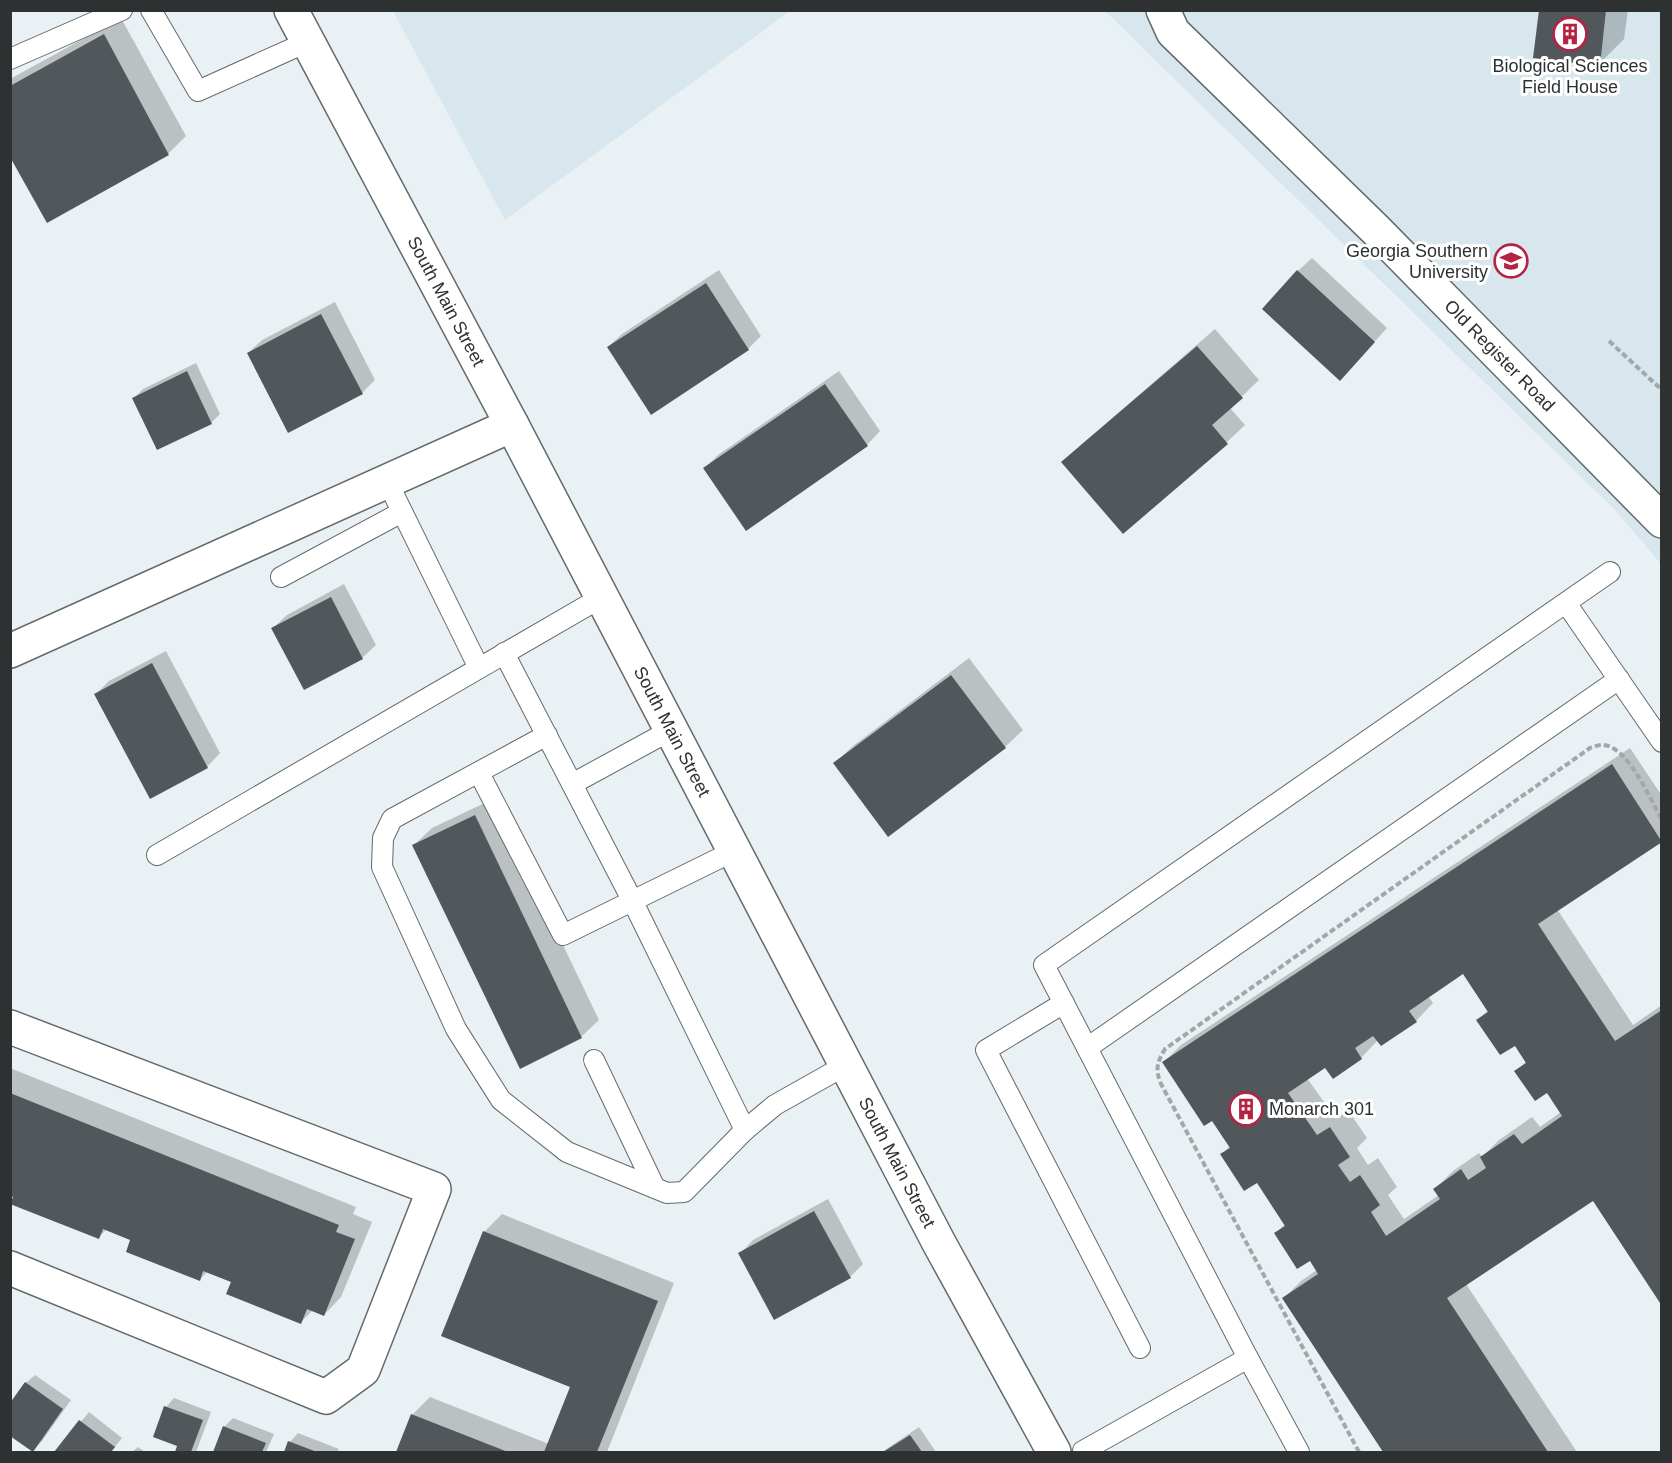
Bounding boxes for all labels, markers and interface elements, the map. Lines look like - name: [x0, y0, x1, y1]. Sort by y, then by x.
- building icon: Biological Sciences Field House: [1552, 16, 1588, 52]
- place label: Biological Sciences Field House: [1492, 56, 1648, 97]
- street label: South Main Street: [403, 233, 489, 370]
- place label: Georgia Southern University: [1346, 241, 1488, 282]
- school or university icon: Georgia Southern University: [1493, 243, 1529, 279]
- street label: Old Register Road: [1440, 296, 1559, 416]
- street label: South Main Street: [630, 663, 714, 800]
- building icon: Monarch 301: [1228, 1091, 1264, 1127]
- street label: South Main Street: [855, 1094, 939, 1231]
- place label: Monarch 301: [1269, 1099, 1374, 1119]

